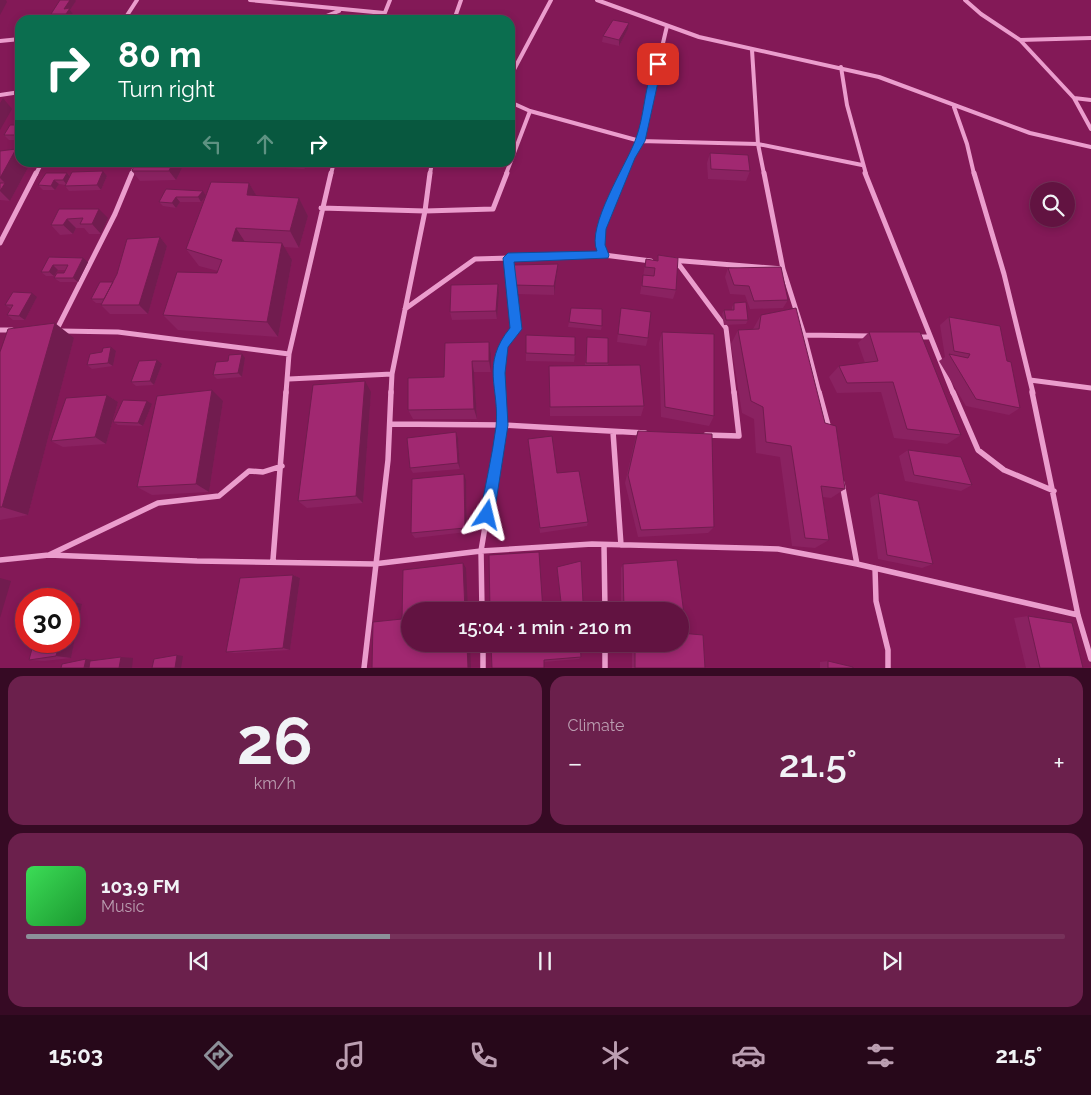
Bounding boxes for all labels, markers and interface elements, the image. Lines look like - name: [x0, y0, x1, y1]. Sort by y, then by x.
- text: 80 m: [118, 34, 202, 75]
- icon: right: [35, 35, 100, 100]
- pin: [637, 43, 679, 85]
- icon: arrive: [644, 50, 672, 78]
- text: Turn right: [118, 76, 215, 102]
- icon: left: [198, 130, 226, 158]
- icon: ahead: [251, 130, 279, 158]
- icon: right: [304, 130, 332, 158]
- map controls: [1030, 182, 1075, 227]
- button: search: [1030, 182, 1075, 227]
- position arrow: [460, 488, 512, 540]
- speed limit sign: 30: [15, 588, 80, 653]
- text: 15:04 · 1 min · 210 m: [458, 616, 632, 638]
- text: 26: [237, 703, 313, 779]
- text: Climate: [568, 716, 624, 735]
- text: 21.5°: [779, 741, 857, 786]
- text: −: [568, 747, 583, 780]
- text: +: [1053, 747, 1065, 780]
- text: km/h: [254, 774, 296, 793]
- text: 103.9 FM: [101, 875, 180, 897]
- text: Music: [101, 897, 145, 916]
- icon: previous: [185, 947, 213, 975]
- icon: pause: [531, 947, 559, 975]
- icon: next: [878, 947, 906, 975]
- icon: directions: [201, 1038, 236, 1073]
- icon: music: [333, 1038, 368, 1073]
- icon: phone: [466, 1038, 501, 1073]
- icon: climate: [598, 1038, 633, 1073]
- icon: car: [731, 1038, 766, 1073]
- icon: filters: [863, 1038, 898, 1073]
- text: 15:03: [49, 1042, 103, 1068]
- text: 21.5°: [996, 1042, 1042, 1068]

